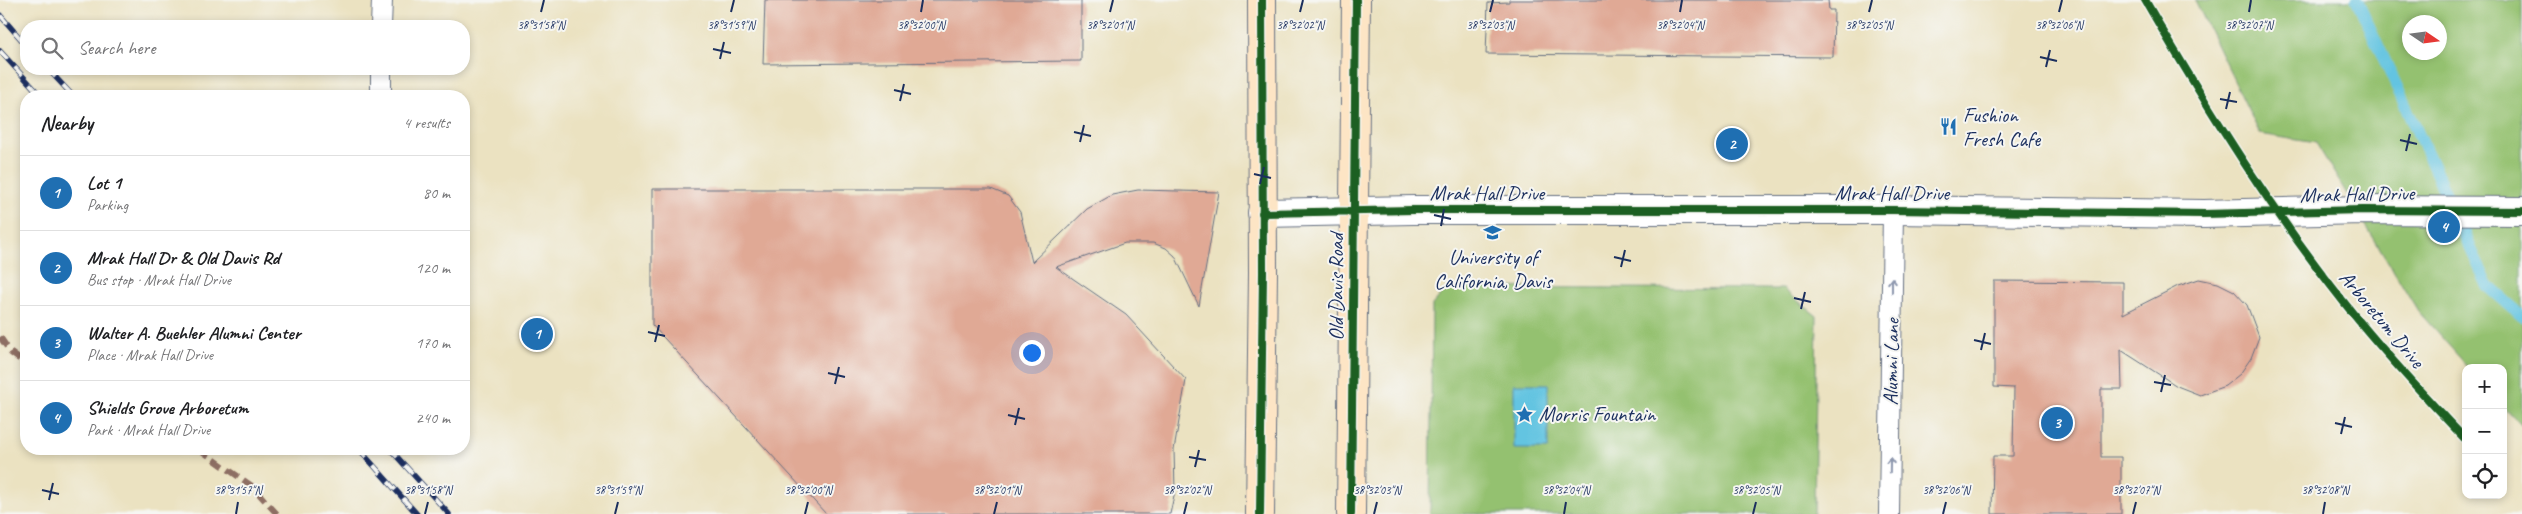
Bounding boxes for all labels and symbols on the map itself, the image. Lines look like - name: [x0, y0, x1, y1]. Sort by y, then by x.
- north arrow: [2402, 15, 2447, 60]
- text: 38°31'58"N: [517, 17, 566, 33]
- text: 38°31'59"N: [707, 17, 756, 33]
- text: 38°32'00"N: [897, 17, 946, 33]
- text: 38°32'01"N: [1086, 17, 1135, 33]
- text: 38°32'02"N: [1276, 17, 1325, 33]
- text: 38°32'03"N: [1466, 17, 1515, 33]
- text: 38°32'04"N: [1656, 17, 1705, 33]
- text: 38°32'05"N: [1845, 17, 1894, 33]
- text: 38°32'06"N: [2035, 17, 2084, 33]
- text: 38°32'07"N: [2225, 17, 2274, 33]
- place label: Fushion Fresh Cafe: [1963, 102, 2041, 152]
- restaurant icon: Fushion Fresh Cafe: [1939, 117, 1959, 137]
- pin: 2: [1716, 125, 1748, 163]
- street label: Mrak Hall Drive: [1430, 180, 1546, 206]
- street label: Mrak Hall Drive: [1835, 180, 1951, 206]
- street label: Mrak Hall Drive: [2300, 180, 2417, 208]
- pin: 4: [2428, 208, 2460, 246]
- school or university icon: University of California, Davis: [1483, 222, 1503, 242]
- street label: Old Davis Road: [1323, 230, 1349, 341]
- place label: University of California, Davis: [1434, 244, 1554, 294]
- street label: Arboretum Drive: [2334, 265, 2431, 374]
- one-way arrow: [1887, 278, 1897, 294]
- pin: 1: [521, 315, 553, 353]
- street label: Alumni Lane: [1877, 316, 1905, 406]
- your location: [1019, 340, 1045, 366]
- place label: Morris Fountain: [1539, 401, 1657, 427]
- place icon: Morris Fountain: [1515, 404, 1535, 424]
- pin: 3: [2041, 404, 2073, 442]
- one-way arrow: [1885, 458, 1895, 474]
- text: 38°31'57"N: [214, 482, 263, 498]
- text: 38°31'58"N: [404, 482, 453, 498]
- text: 38°31'59"N: [594, 482, 643, 498]
- text: 38°32'00"N: [784, 482, 833, 498]
- text: 38°32'01"N: [973, 482, 1022, 498]
- text: 38°32'02"N: [1163, 482, 1212, 498]
- text: 38°32'03"N: [1353, 482, 1402, 498]
- text: 38°32'04"N: [1542, 482, 1591, 498]
- text: 38°32'05"N: [1732, 482, 1781, 498]
- text: 38°32'06"N: [1922, 482, 1971, 498]
- text: 38°32'07"N: [2112, 482, 2161, 498]
- text: 38°32'08"N: [2301, 482, 2350, 498]

